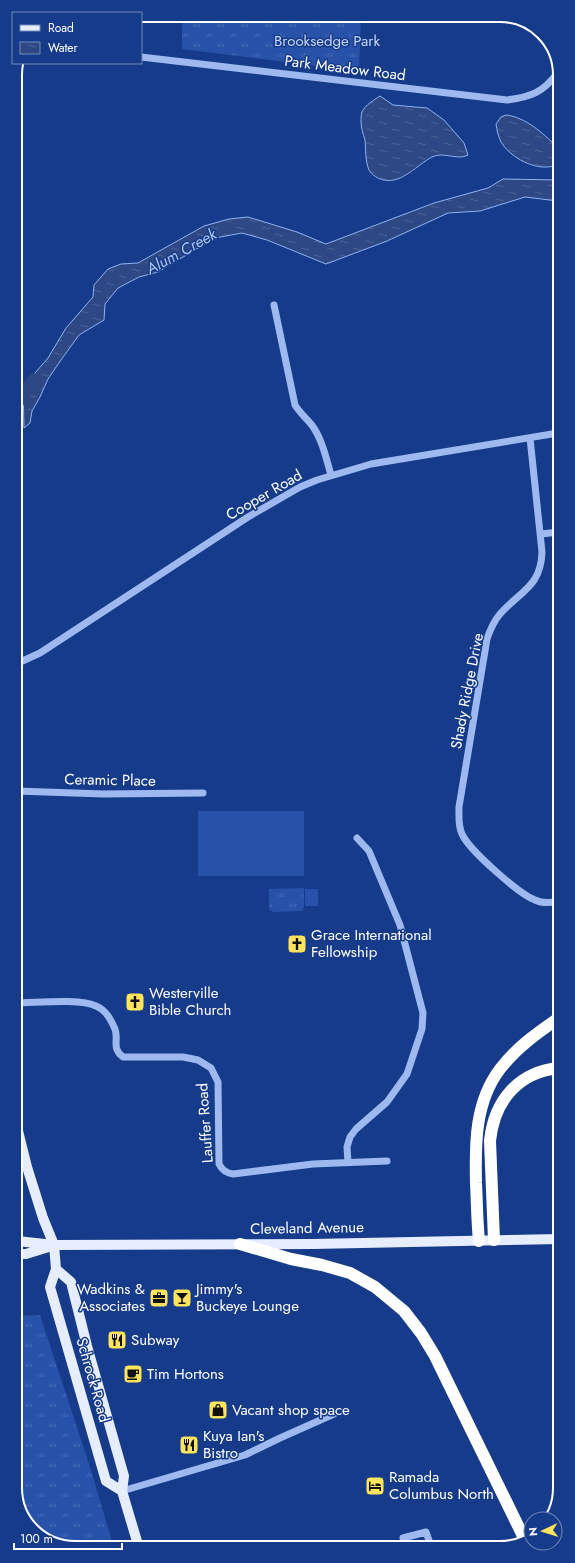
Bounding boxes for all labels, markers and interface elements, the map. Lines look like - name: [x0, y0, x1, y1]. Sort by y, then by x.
- legend: [12, 12, 142, 64]
- text: Road: [48, 19, 74, 37]
- park label: Brooksedge Park: [274, 30, 380, 52]
- text: Water: [48, 39, 79, 57]
- street label: Park Meadow Road: [283, 50, 407, 86]
- water label: Alum Creek: [141, 222, 222, 281]
- street label: Cooper Road: [222, 464, 306, 526]
- street label: Shady Ridge Drive: [445, 631, 489, 751]
- street label: Ceramic Place: [64, 768, 156, 792]
- place label: Grace International Fellowship: [311, 924, 432, 963]
- church icon: Grace International Fellowship: [286, 933, 308, 955]
- place label: Westerville Bible Church: [149, 982, 232, 1021]
- church icon: Westerville Bible Church: [124, 991, 146, 1013]
- street label: Lauffer Road: [191, 1082, 219, 1164]
- street label: Cleveland Avenue: [250, 1216, 364, 1240]
- place label: Wadkins & Associates: [77, 1278, 145, 1317]
- place label: Jimmy's Buckeye Lounge: [194, 1278, 299, 1317]
- office icon: Wadkins & Associates: [148, 1287, 170, 1309]
- bar icon: Jimmy's Buckeye Lounge: [171, 1287, 193, 1309]
- restaurant icon: Subway: [106, 1329, 128, 1351]
- place label: Subway: [131, 1329, 180, 1351]
- street label: Schrock Road: [70, 1335, 116, 1425]
- cafe icon: Tim Hortons: [122, 1363, 144, 1385]
- place label: Tim Hortons: [147, 1363, 224, 1385]
- shop icon: Vacant shop space: [207, 1399, 229, 1421]
- place label: Vacant shop space: [232, 1399, 350, 1421]
- place label: Kuya Ian's Bistro: [203, 1425, 264, 1464]
- restaurant icon: Kuya Ian's Bistro: [178, 1434, 200, 1456]
- place label: Ramada Columbus North: [389, 1466, 494, 1505]
- hotel icon: Ramada Columbus North: [364, 1475, 386, 1497]
- north arrow: [523, 1511, 563, 1551]
- scale bar: [14, 1525, 122, 1551]
- text: N: [525, 1527, 541, 1537]
- text: 100 m: [20, 1530, 53, 1548]

